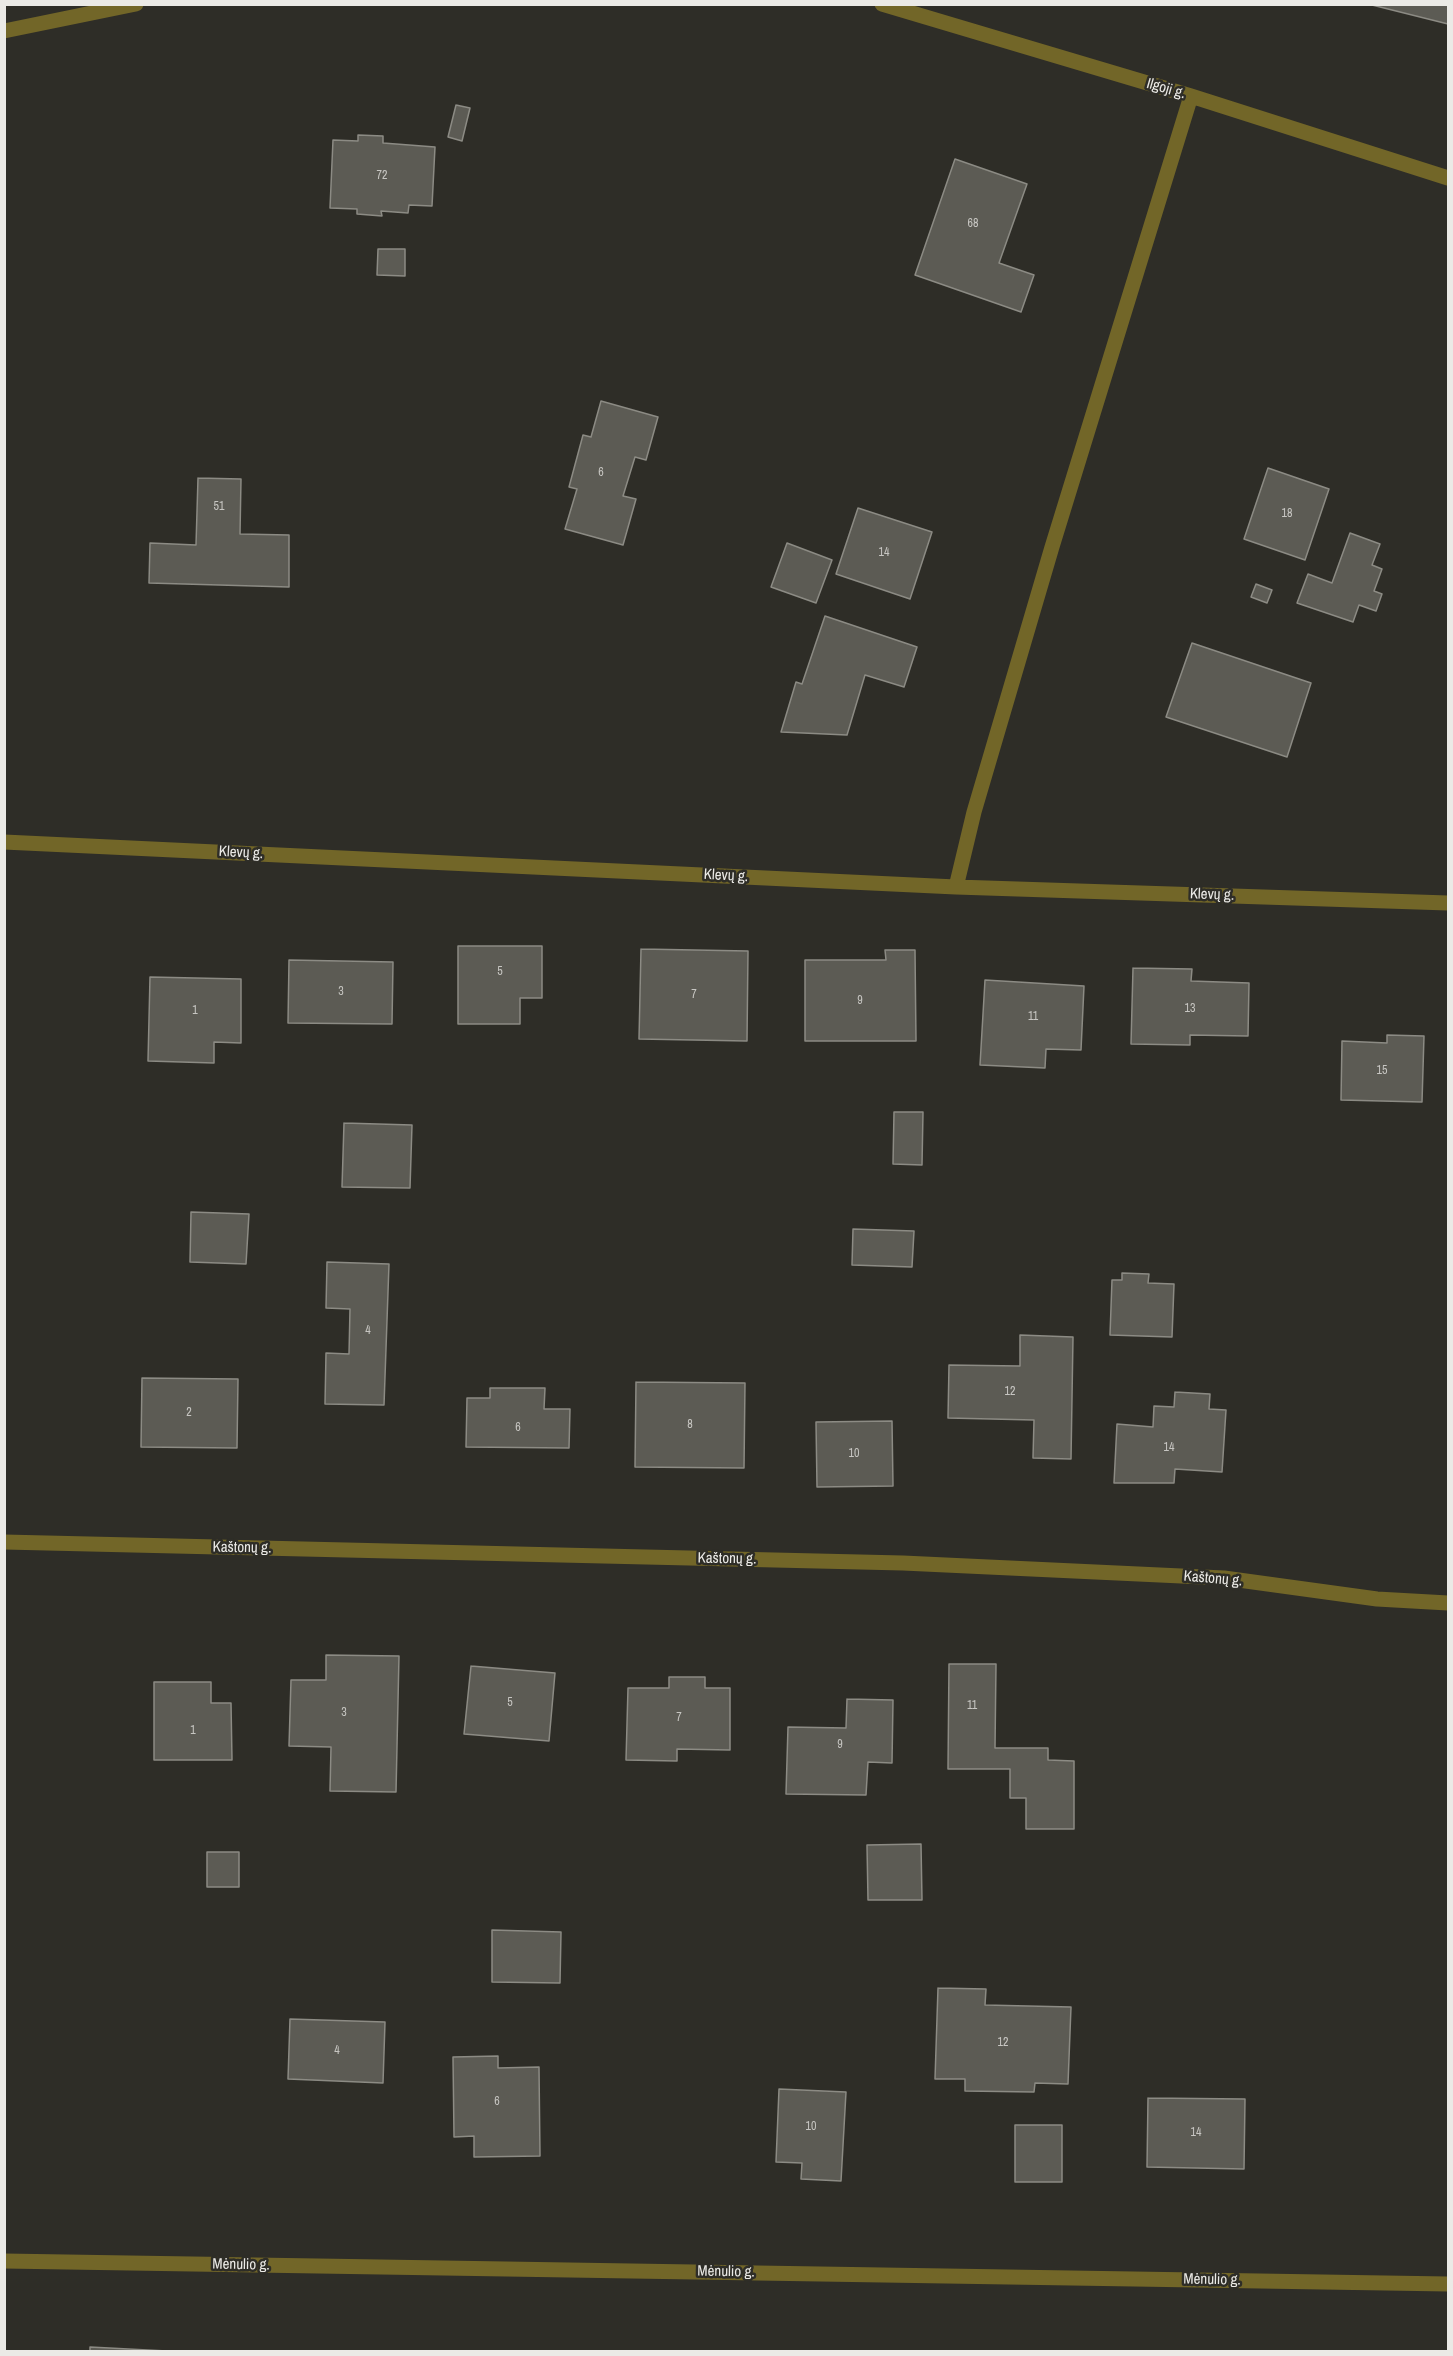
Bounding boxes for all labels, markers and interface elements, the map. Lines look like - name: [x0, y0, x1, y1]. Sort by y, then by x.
- street label: Ilgoji g.: [1144, 75, 1188, 103]
- house number: 72: [377, 169, 387, 183]
- house number: 68: [968, 217, 978, 231]
- house number: 6: [598, 466, 604, 480]
- house number: 51: [214, 500, 224, 514]
- house number: 18: [1282, 507, 1292, 521]
- house number: 14: [879, 546, 889, 560]
- street label: Klevų g.: [218, 843, 264, 863]
- street label: Klevų g.: [703, 866, 749, 886]
- street label: Klevų g.: [1189, 885, 1235, 905]
- house number: 5: [497, 965, 503, 979]
- house number: 3: [338, 985, 344, 999]
- house number: 7: [691, 988, 697, 1002]
- house number: 9: [857, 994, 863, 1008]
- house number: 13: [1185, 1002, 1195, 1016]
- house number: 1: [192, 1004, 198, 1018]
- house number: 11: [1028, 1010, 1038, 1024]
- house number: 15: [1377, 1064, 1387, 1078]
- house number: 4: [365, 1324, 371, 1338]
- house number: 12: [1005, 1385, 1015, 1399]
- house number: 2: [186, 1406, 192, 1420]
- house number: 8: [687, 1418, 693, 1432]
- house number: 6: [515, 1421, 521, 1435]
- house number: 14: [1164, 1441, 1174, 1455]
- house number: 10: [849, 1447, 859, 1461]
- street label: Kaštonų g.: [212, 1538, 272, 1558]
- street label: Kaštonų g.: [697, 1549, 757, 1569]
- street label: Kaštonų g.: [1183, 1567, 1243, 1591]
- house number: 5: [507, 1696, 513, 1710]
- house number: 11: [967, 1699, 977, 1713]
- house number: 3: [341, 1706, 347, 1720]
- house number: 7: [676, 1711, 682, 1725]
- house number: 1: [190, 1724, 196, 1738]
- house number: 9: [837, 1738, 843, 1752]
- house number: 12: [998, 2036, 1008, 2050]
- house number: 4: [334, 2044, 340, 2058]
- house number: 6: [494, 2095, 500, 2109]
- house number: 10: [806, 2120, 816, 2134]
- house number: 14: [1191, 2126, 1201, 2140]
- street label: Mėnulio g.: [212, 2256, 270, 2274]
- street label: Mėnulio g.: [697, 2263, 755, 2281]
- street label: Mėnulio g.: [1183, 2271, 1241, 2289]

